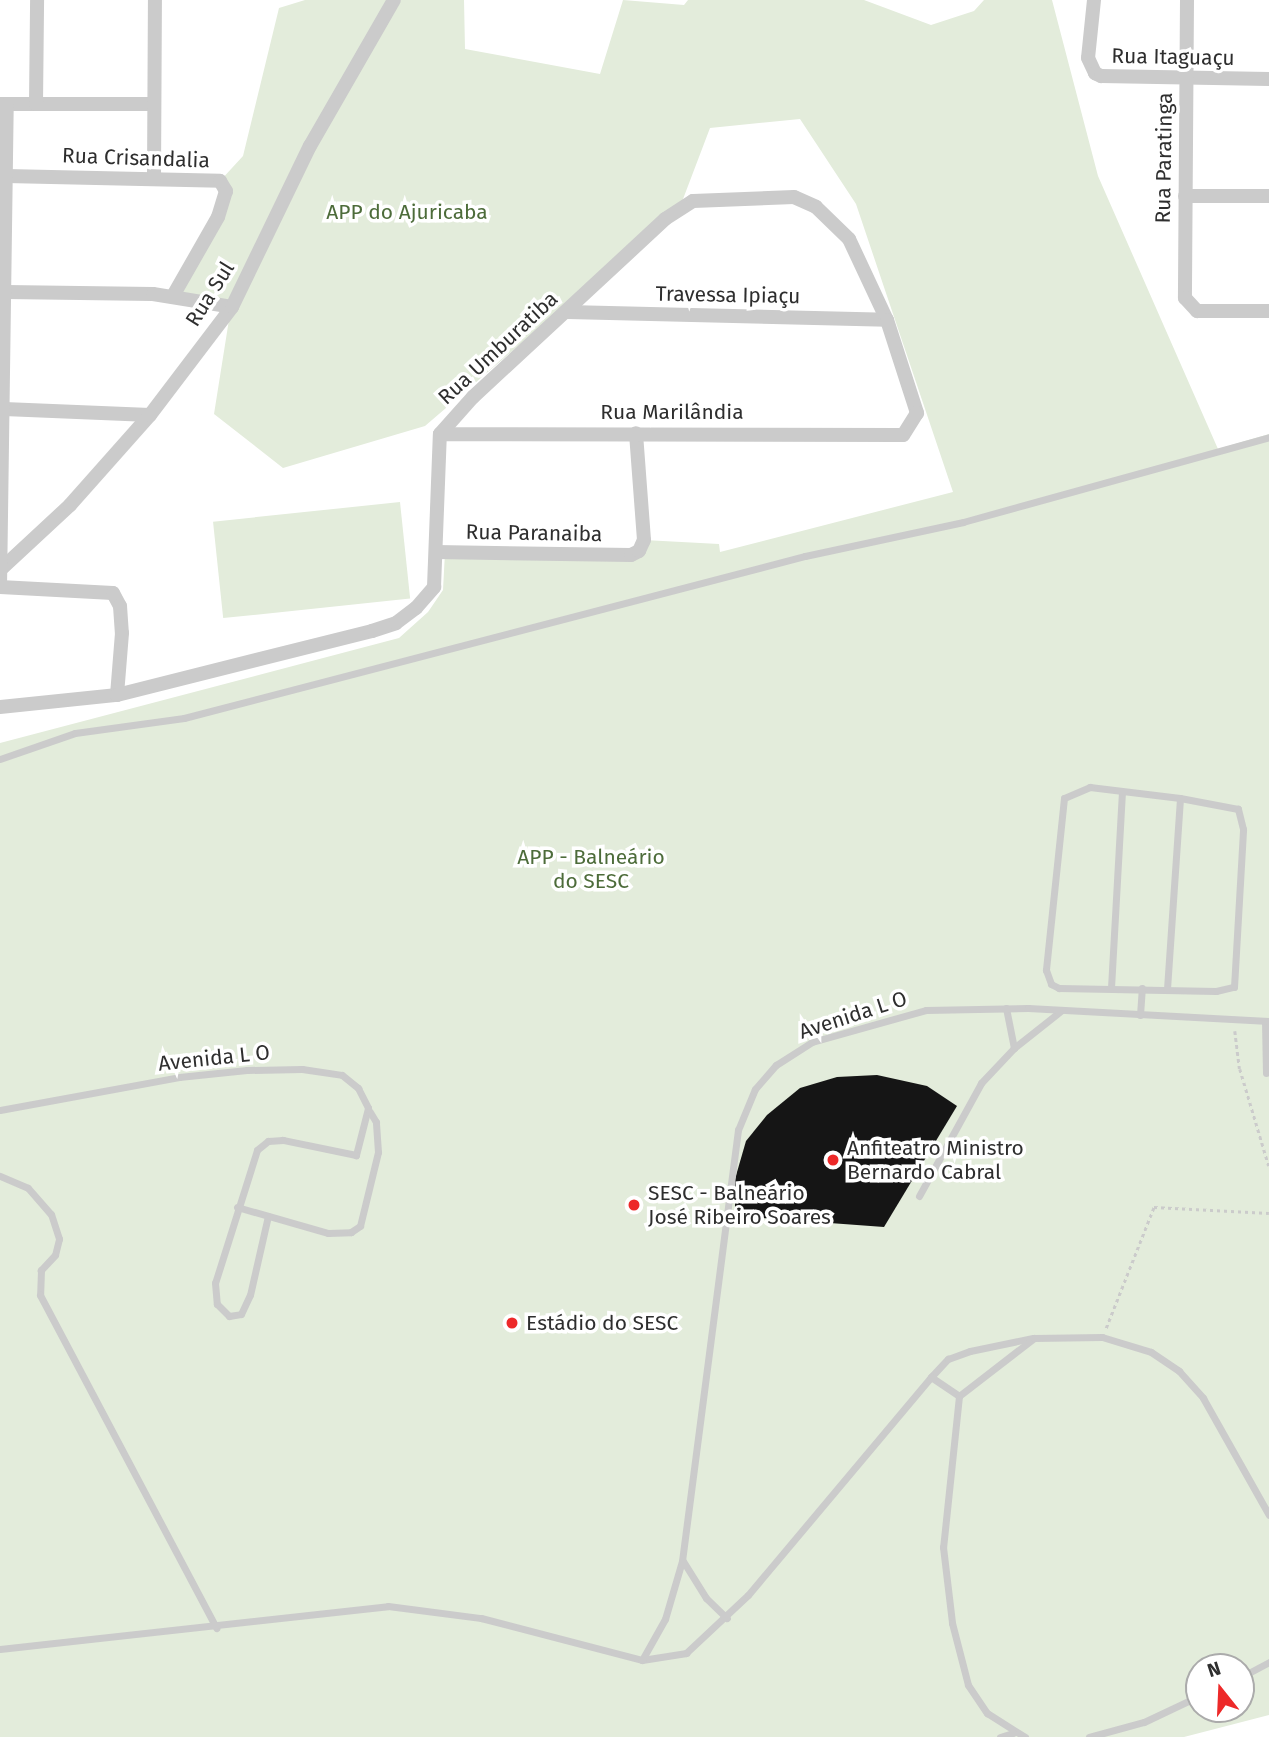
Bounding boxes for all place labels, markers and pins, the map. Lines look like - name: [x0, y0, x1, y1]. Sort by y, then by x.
- place label: Anfiteatro Ministro Bernardo Cabral: [847, 1135, 1024, 1185]
- marker: Anfiteatro Ministro Bernardo Cabral: [825, 1152, 841, 1168]
- place label: SESC - Balneário José Ribeiro Soares: [648, 1180, 831, 1230]
- marker: SESC - Balneário José Ribeiro Soares: [626, 1197, 642, 1213]
- place label: Estádio do SESC: [526, 1310, 678, 1336]
- marker: Estádio do SESC: [504, 1315, 520, 1331]

